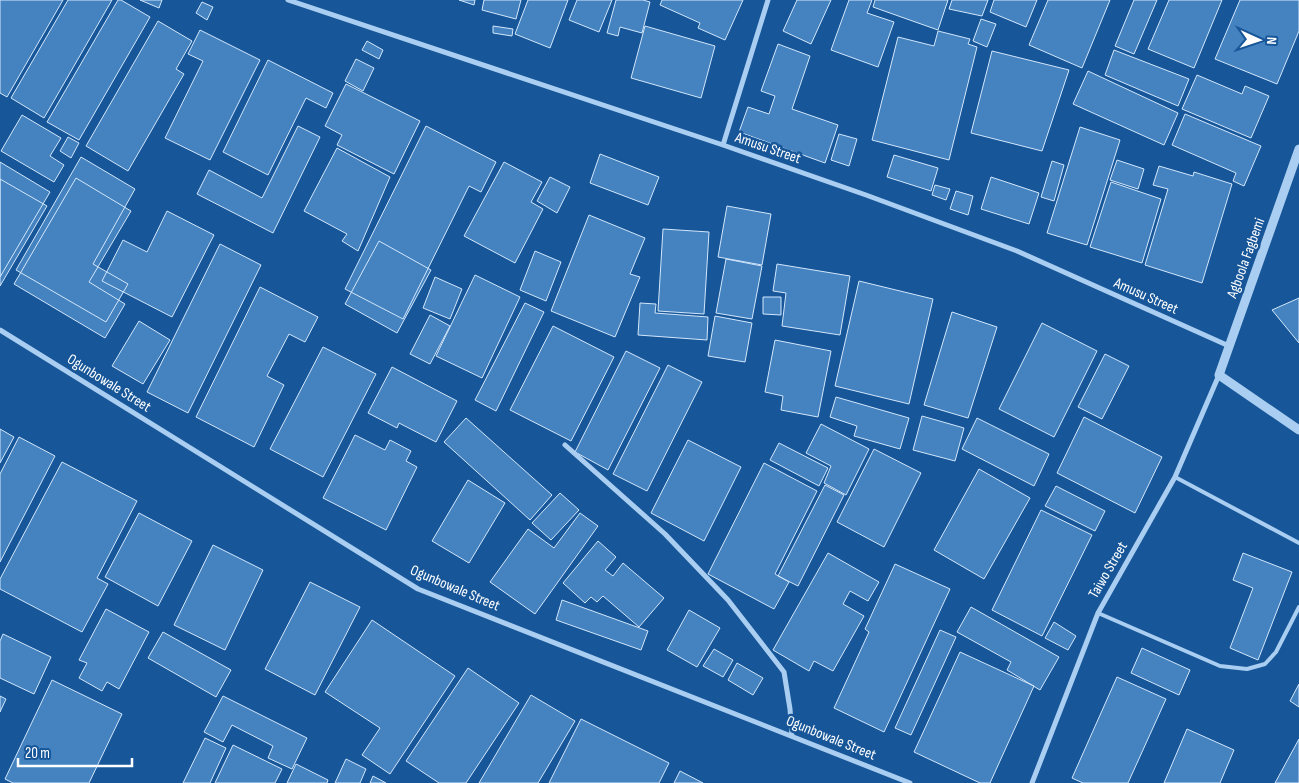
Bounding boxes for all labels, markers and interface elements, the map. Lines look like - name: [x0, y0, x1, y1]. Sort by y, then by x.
- north arrow: [1234, 15, 1284, 65]
- text: N: [1263, 36, 1280, 45]
- street label: Amusu Street: [732, 128, 804, 168]
- street label: Agboola Fagbemi: [1222, 215, 1269, 302]
- street label: Amusu Street: [1110, 273, 1181, 319]
- street label: Ogunbowale Street: [64, 350, 155, 417]
- street label: Taiwo Street: [1084, 538, 1132, 602]
- street label: Ogunbowale Street: [407, 561, 503, 616]
- street label: Ogunbowale Street: [783, 711, 879, 765]
- scale bar: [18, 736, 131, 768]
- text: 20 m: [25, 744, 50, 763]

